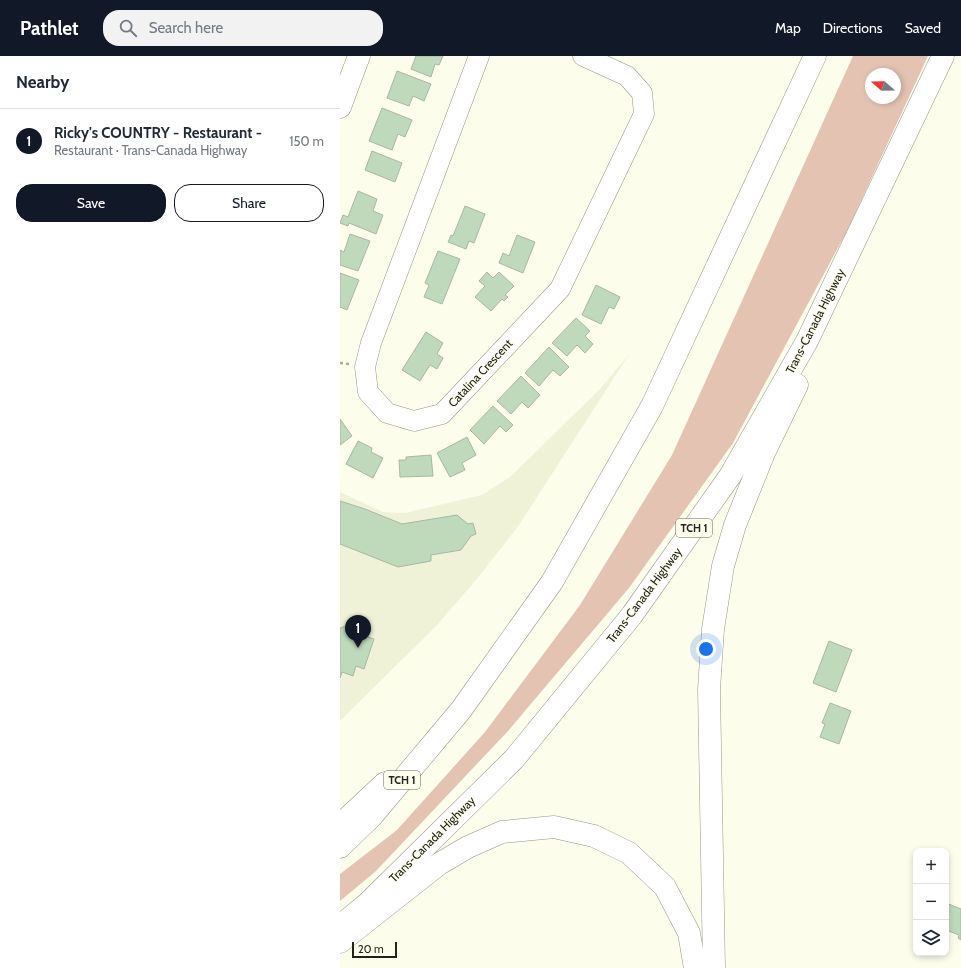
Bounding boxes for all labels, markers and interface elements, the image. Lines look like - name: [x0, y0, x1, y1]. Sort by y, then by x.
- search box: [103, 10, 383, 46]
- text: Pathlet: [20, 17, 79, 40]
- icon: search: [117, 17, 139, 39]
- text: Search here: [149, 19, 223, 37]
- text: Map: [775, 19, 801, 37]
- text: Directions: [823, 19, 883, 37]
- text: Saved: [905, 19, 941, 37]
- north arrow: [865, 68, 901, 104]
- text: Nearby: [16, 72, 69, 92]
- text: Ricky's COUNTRY - Restaurant -: [54, 124, 262, 142]
- text: 1: [27, 133, 31, 149]
- text: 150 m: [289, 133, 324, 149]
- text: Restaurant · Trans-Canada Highway: [54, 142, 247, 158]
- button: Save: [16, 184, 166, 222]
- button: Share: [174, 184, 324, 222]
- street label: Trans-Canada Highway: [782, 266, 848, 376]
- street label: Catalina Crescent: [445, 336, 515, 410]
- road number: TCH 1: [676, 519, 712, 537]
- street label: Trans-Canada Highway: [603, 544, 685, 646]
- pin: 1: [345, 615, 371, 648]
- your location: [696, 639, 716, 659]
- road number: TCH 1: [384, 771, 420, 789]
- street label: Trans-Canada Highway: [386, 793, 478, 885]
- map controls: [913, 848, 949, 956]
- button: +: [913, 848, 949, 884]
- button: −: [913, 884, 949, 920]
- button: layers: [913, 920, 949, 956]
- scale bar: [352, 940, 397, 959]
- text: 20 m: [358, 942, 384, 956]

